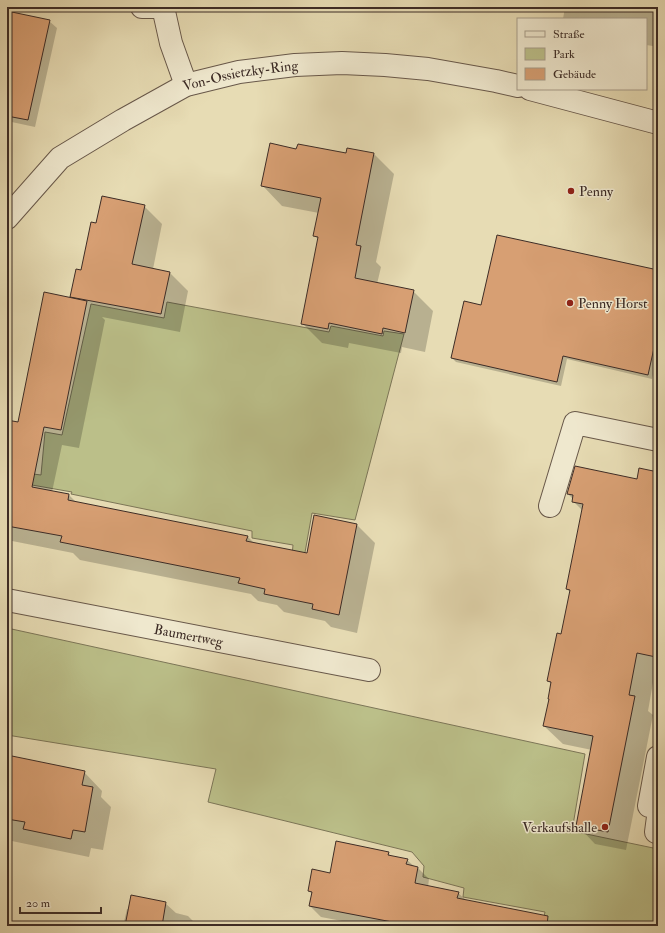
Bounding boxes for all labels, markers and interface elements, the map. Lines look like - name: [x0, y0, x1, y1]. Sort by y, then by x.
- legend: [517, 18, 647, 90]
- text: Straße: [553, 27, 584, 42]
- text: Park: [553, 47, 575, 62]
- street label: Von-Ossietzky-Ring: [181, 57, 300, 95]
- text: Gebäude: [553, 67, 596, 82]
- place label: Penny: [579, 183, 614, 201]
- marker: Penny: [566, 186, 576, 196]
- place label: Penny Horst: [578, 295, 648, 313]
- marker: Penny Horst: [565, 298, 575, 308]
- street label: Baumertweg: [153, 621, 226, 651]
- place label: Verkaufshalle: [522, 819, 597, 836]
- marker: Verkaufshalle: [600, 822, 610, 832]
- scale bar: [20, 889, 101, 915]
- text: 20 m: [26, 896, 51, 911]

